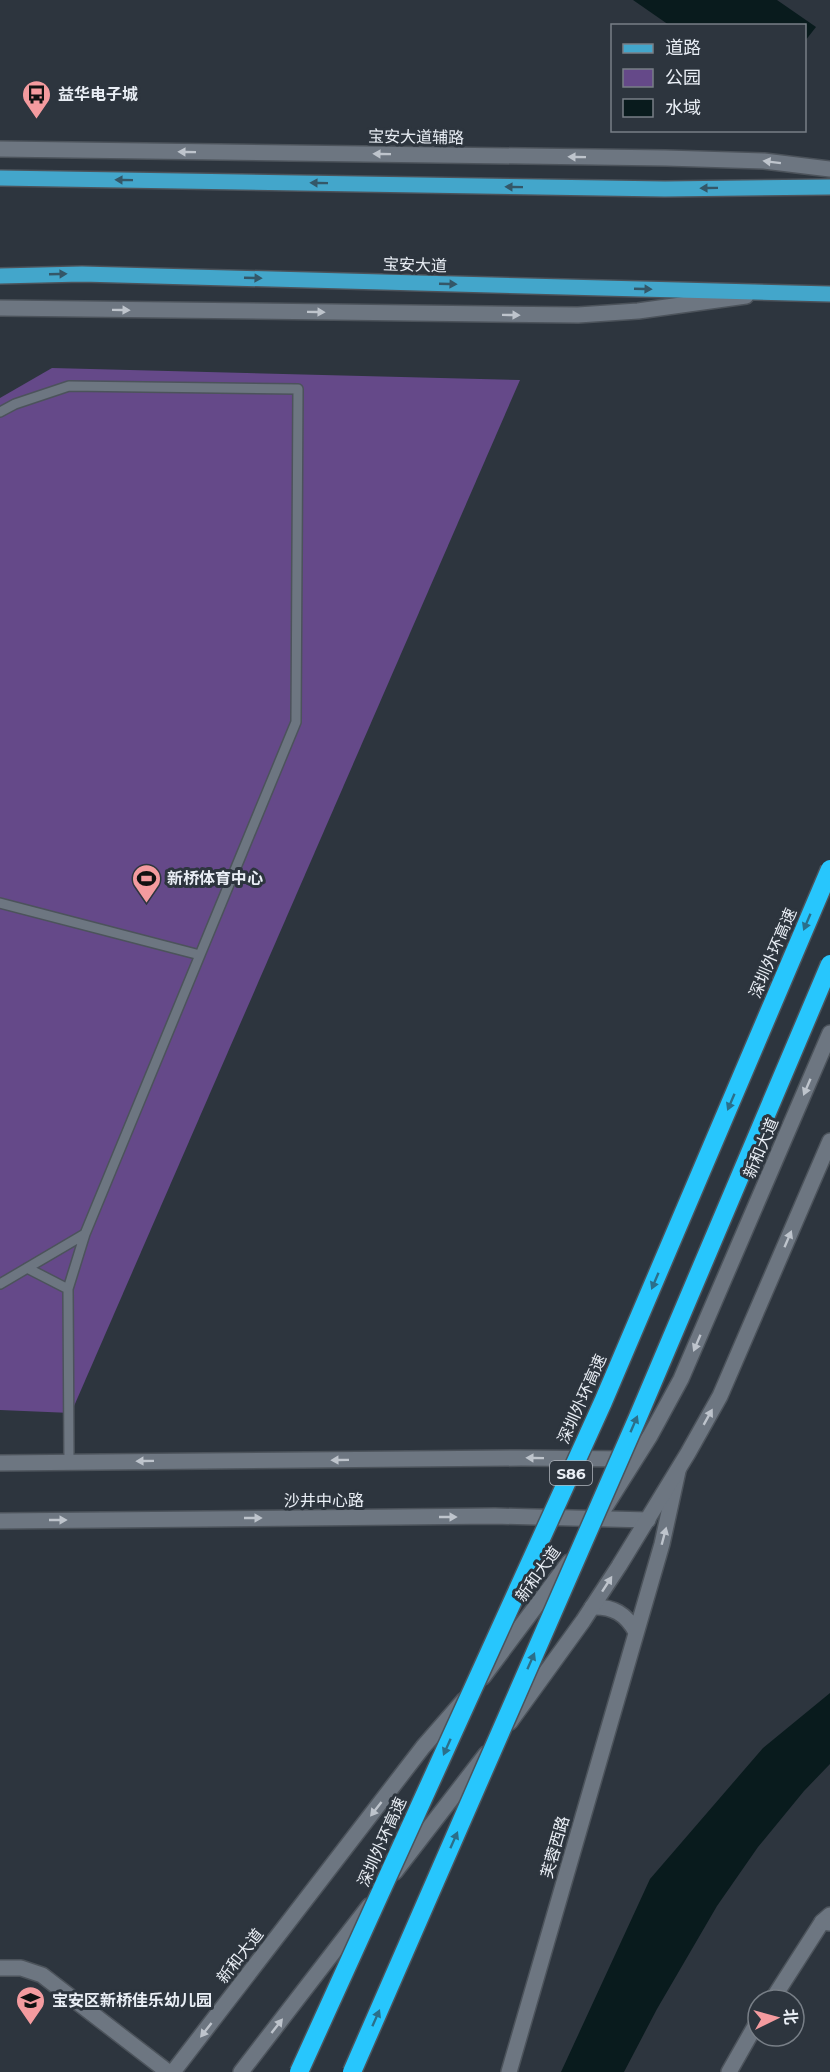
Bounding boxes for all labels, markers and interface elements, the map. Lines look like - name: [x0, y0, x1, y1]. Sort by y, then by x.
- legend: [611, 24, 806, 132]
- text: 道路: [665, 37, 701, 59]
- text: 公园: [665, 67, 701, 89]
- bus stop icon: 益华电子城: [21, 78, 53, 120]
- place label: 益华电子城: [58, 85, 138, 104]
- text: 水域: [665, 97, 701, 119]
- street label: 宝安大道辅路: [368, 127, 464, 147]
- one-way arrow: [178, 147, 197, 157]
- one-way arrow: [373, 150, 392, 159]
- one-way arrow: [568, 152, 587, 162]
- one-way arrow: [762, 157, 781, 166]
- one-way arrow: [114, 176, 133, 185]
- one-way arrow: [309, 179, 328, 188]
- one-way arrow: [504, 182, 523, 191]
- one-way arrow: [699, 183, 718, 193]
- street label: 宝安大道: [383, 254, 447, 276]
- one-way arrow: [49, 270, 68, 279]
- one-way arrow: [244, 274, 263, 283]
- one-way arrow: [439, 279, 458, 289]
- one-way arrow: [634, 284, 653, 294]
- one-way arrow: [112, 305, 131, 315]
- one-way arrow: [307, 307, 326, 317]
- one-way arrow: [502, 310, 521, 319]
- sports icon: 新桥体育中心: [130, 862, 162, 904]
- place label: 新桥体育中心: [167, 869, 263, 888]
- street label: 深圳外环高速: [745, 905, 801, 1001]
- one-way arrow: [802, 913, 811, 931]
- one-way arrow: [802, 1078, 811, 1096]
- one-way arrow: [726, 1093, 736, 1111]
- street label: 新和大道: [740, 1115, 782, 1181]
- one-way arrow: [784, 1230, 793, 1248]
- one-way arrow: [650, 1273, 659, 1290]
- one-way arrow: [692, 1335, 702, 1353]
- street label: 深圳外环高速: [554, 1351, 610, 1447]
- one-way arrow: [703, 1409, 714, 1425]
- one-way arrow: [630, 1416, 639, 1433]
- one-way arrow: [526, 1453, 545, 1463]
- one-way arrow: [331, 1455, 350, 1465]
- one-way arrow: [136, 1457, 155, 1466]
- road number: S86: [550, 1461, 592, 1485]
- street label: 沙井中心路: [284, 1491, 364, 1510]
- one-way arrow: [439, 1512, 458, 1522]
- one-way arrow: [244, 1514, 263, 1523]
- one-way arrow: [49, 1515, 68, 1525]
- one-way arrow: [659, 1526, 669, 1545]
- street label: 新和大道: [512, 1543, 564, 1605]
- one-way arrow: [602, 1575, 613, 1592]
- one-way arrow: [527, 1652, 536, 1669]
- one-way arrow: [442, 1738, 451, 1755]
- street label: 深圳外环高速: [354, 1794, 410, 1890]
- one-way arrow: [369, 1801, 382, 1817]
- street label: 芙蓉西路: [537, 1814, 573, 1880]
- one-way arrow: [449, 1831, 458, 1848]
- street label: 新和大道: [213, 1925, 267, 1987]
- school or university icon: 宝安区新桥佳乐幼儿园: [15, 1984, 47, 2026]
- north arrow: [746, 1988, 806, 2048]
- place label: 宝安区新桥佳乐幼儿园: [52, 1991, 212, 2010]
- text: 北: [780, 2008, 801, 2026]
- one-way arrow: [371, 2010, 380, 2027]
- one-way arrow: [270, 2018, 282, 2033]
- one-way arrow: [199, 2022, 212, 2038]

